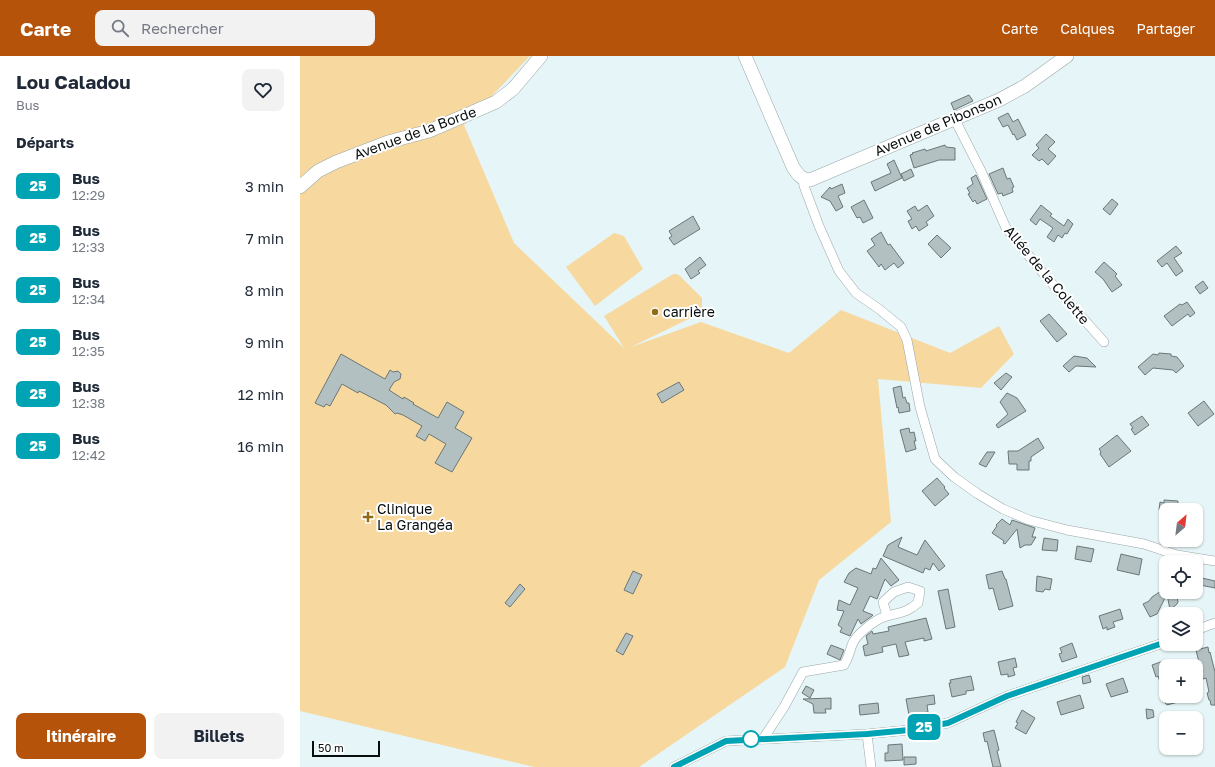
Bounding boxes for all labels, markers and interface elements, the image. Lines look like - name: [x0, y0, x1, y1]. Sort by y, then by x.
- search box: [95, 10, 375, 46]
- text: Carte: [20, 17, 71, 40]
- icon: search: [109, 17, 131, 39]
- text: Rechercher: [141, 19, 224, 37]
- text: Carte: [1001, 20, 1038, 37]
- text: Calques: [1060, 20, 1115, 37]
- text: Partager: [1137, 20, 1195, 37]
- button: heart: [242, 69, 284, 111]
- text: Lou Caladou: [16, 70, 131, 93]
- street label: Avenue de Pibonson: [872, 90, 1004, 159]
- text: Bus: [16, 97, 39, 113]
- street label: Avenue de la Borde: [351, 103, 478, 163]
- text: Départs: [16, 133, 74, 151]
- text: Bus: [72, 169, 100, 187]
- text: 25: [29, 177, 47, 194]
- text: 3 min: [245, 177, 284, 195]
- text: 12:29: [72, 187, 105, 203]
- text: Bus: [72, 221, 100, 239]
- street label: Allée de la Colette: [1001, 222, 1094, 327]
- text: 25: [29, 229, 47, 246]
- text: 7 min: [246, 229, 284, 247]
- text: 12:33: [72, 239, 105, 255]
- text: Bus: [72, 273, 100, 291]
- text: 25: [29, 281, 47, 298]
- text: 8 min: [245, 281, 284, 299]
- text: 12:34: [72, 291, 105, 307]
- place label: carrière: [663, 303, 715, 320]
- marker: carrière: [650, 307, 660, 317]
- text: Bus: [72, 325, 100, 343]
- text: 25: [29, 333, 47, 350]
- text: 9 min: [245, 333, 284, 351]
- text: 12:35: [72, 343, 105, 359]
- text: Bus: [72, 377, 100, 395]
- text: 25: [29, 385, 47, 402]
- text: 12 min: [238, 385, 284, 403]
- text: 12:38: [72, 395, 105, 411]
- text: Bus: [72, 429, 100, 447]
- text: 25: [29, 437, 47, 454]
- text: 16 min: [237, 437, 284, 455]
- text: 12:42: [72, 447, 105, 463]
- place label: Clinique La Grangéa: [377, 500, 453, 533]
- north arrow: [1159, 503, 1203, 547]
- map controls: [1159, 503, 1203, 755]
- marker: Clinique La Grangéa: [362, 511, 374, 523]
- button: locate: [1159, 555, 1203, 599]
- button: layers: [1159, 607, 1203, 651]
- button: +: [1159, 659, 1203, 703]
- button: −: [1159, 711, 1203, 755]
- button: Itinéraire: [16, 713, 146, 759]
- button: Billets: [154, 713, 284, 759]
- line badge: 25: [906, 714, 942, 740]
- text: 25: [915, 718, 933, 735]
- unlabelled marker: [742, 730, 760, 748]
- scale bar: [312, 739, 380, 758]
- text: 50 m: [318, 741, 344, 754]

